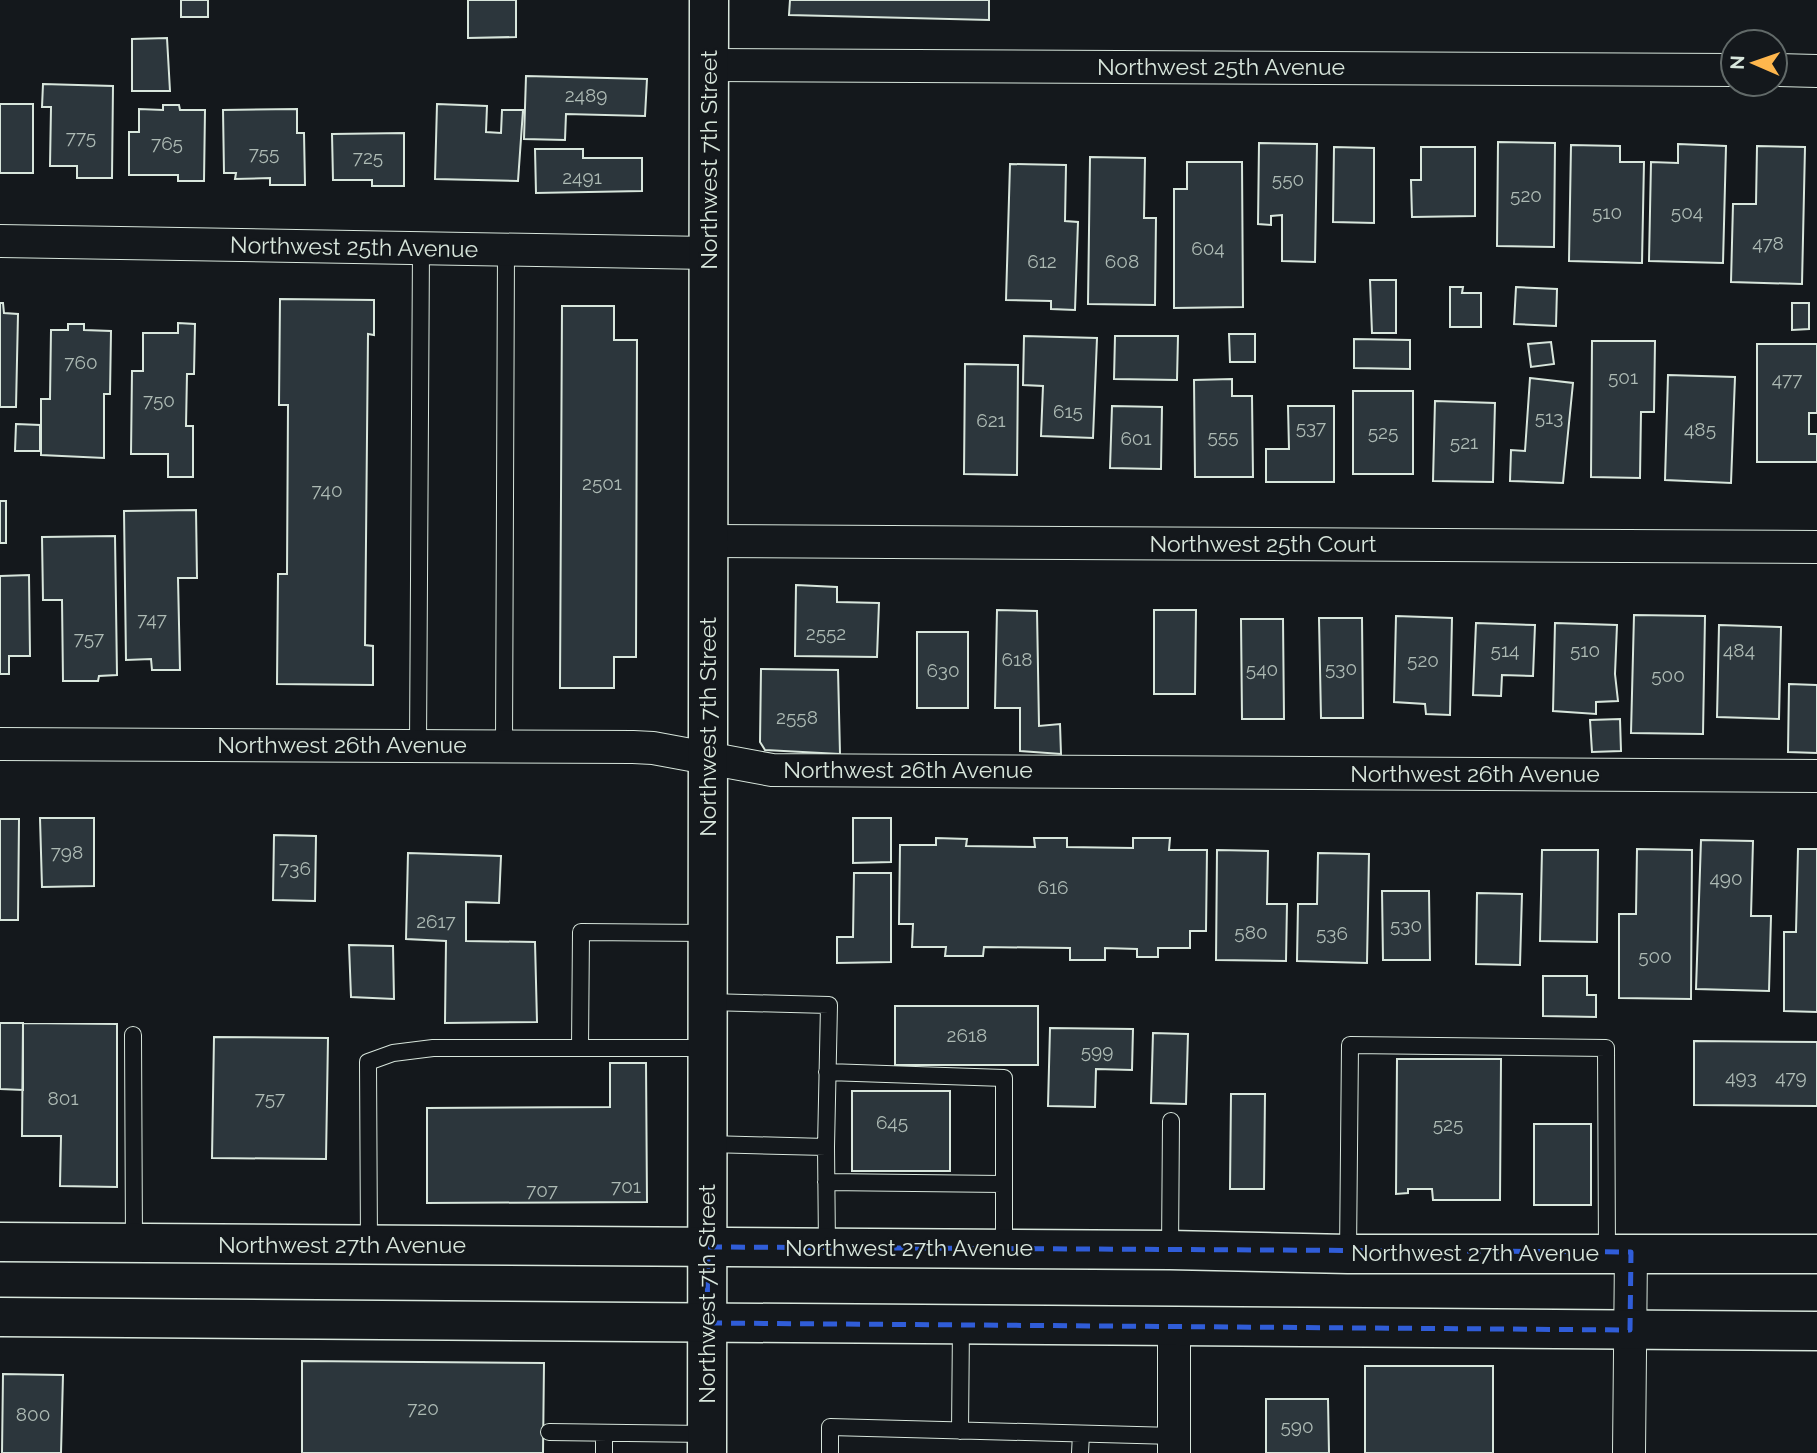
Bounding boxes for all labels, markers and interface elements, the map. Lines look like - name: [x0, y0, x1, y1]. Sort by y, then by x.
- north arrow: [1719, 28, 1789, 98]
- street label: Northwest 7th Street: [695, 50, 722, 270]
- street label: Northwest 25th Avenue: [1097, 53, 1345, 80]
- text: N: [1726, 55, 1748, 70]
- house number: 2489: [565, 84, 607, 106]
- house number: 775: [66, 126, 96, 148]
- house number: 765: [151, 132, 183, 154]
- house number: 755: [249, 142, 279, 164]
- house number: 725: [353, 146, 383, 168]
- house number: 2491: [562, 166, 602, 188]
- house number: 550: [1272, 168, 1304, 190]
- house number: 520: [1510, 184, 1542, 206]
- house number: 510: [1592, 201, 1622, 223]
- house number: 504: [1671, 201, 1703, 223]
- street label: Northwest 25th Avenue: [230, 231, 478, 262]
- house number: 478: [1752, 232, 1784, 254]
- house number: 604: [1191, 237, 1225, 259]
- house number: 612: [1027, 250, 1057, 272]
- house number: 608: [1105, 250, 1139, 272]
- house number: 760: [64, 351, 98, 373]
- house number: 501: [1608, 366, 1638, 388]
- house number: 477: [1772, 368, 1802, 390]
- house number: 750: [143, 389, 175, 411]
- house number: 615: [1053, 400, 1083, 422]
- house number: 513: [1535, 406, 1563, 428]
- house number: 621: [976, 409, 1006, 431]
- house number: 537: [1296, 416, 1326, 438]
- house number: 485: [1684, 418, 1716, 440]
- house number: 525: [1368, 421, 1398, 443]
- house number: 555: [1207, 425, 1239, 447]
- house number: 601: [1120, 427, 1152, 449]
- house number: 521: [1450, 431, 1478, 453]
- house number: 2501: [582, 472, 622, 494]
- house number: 740: [311, 479, 343, 501]
- street label: Northwest 25th Court: [1149, 530, 1377, 557]
- house number: 747: [137, 608, 167, 630]
- street label: Northwest 7th Street: [694, 617, 721, 837]
- house number: 2552: [806, 622, 846, 644]
- house number: 757: [74, 627, 104, 649]
- house number: 514: [1491, 639, 1519, 661]
- house number: 510: [1570, 639, 1600, 661]
- house number: 484: [1723, 639, 1755, 661]
- house number: 618: [1002, 648, 1032, 670]
- house number: 520: [1407, 649, 1439, 671]
- house number: 530: [1325, 657, 1357, 679]
- house number: 540: [1246, 658, 1278, 680]
- house number: 630: [926, 659, 960, 681]
- house number: 500: [1651, 664, 1685, 686]
- house number: 2558: [776, 706, 818, 728]
- street label: Northwest 26th Avenue: [217, 731, 467, 758]
- street label: Northwest 26th Avenue: [783, 756, 1033, 783]
- street label: Northwest 26th Avenue: [1350, 760, 1600, 787]
- house number: 798: [51, 841, 83, 863]
- house number: 736: [279, 857, 311, 879]
- house number: 490: [1709, 867, 1743, 889]
- house number: 616: [1037, 876, 1069, 898]
- house number: 2617: [416, 910, 456, 932]
- house number: 530: [1390, 914, 1422, 936]
- house number: 580: [1234, 921, 1268, 943]
- house number: 536: [1316, 922, 1348, 944]
- house number: 500: [1638, 945, 1672, 967]
- house number: 2618: [947, 1024, 987, 1046]
- house number: 599: [1081, 1040, 1113, 1062]
- house number: 493: [1725, 1066, 1757, 1088]
- house number: 479: [1775, 1066, 1807, 1088]
- house number: 801: [47, 1087, 79, 1109]
- house number: 757: [255, 1087, 285, 1109]
- house number: 645: [876, 1111, 908, 1133]
- house number: 525: [1433, 1113, 1463, 1135]
- house number: 701: [611, 1175, 641, 1197]
- house number: 707: [526, 1179, 558, 1201]
- street label: Northwest 7th Street: [693, 1184, 720, 1404]
- street label: Northwest 27th Avenue: [218, 1231, 466, 1258]
- street label: Northwest 27th Avenue: [785, 1234, 1033, 1261]
- street label: Northwest 27th Avenue: [1351, 1239, 1599, 1266]
- house number: 720: [407, 1397, 439, 1419]
- house number: 800: [16, 1403, 50, 1425]
- house number: 590: [1280, 1415, 1314, 1437]

